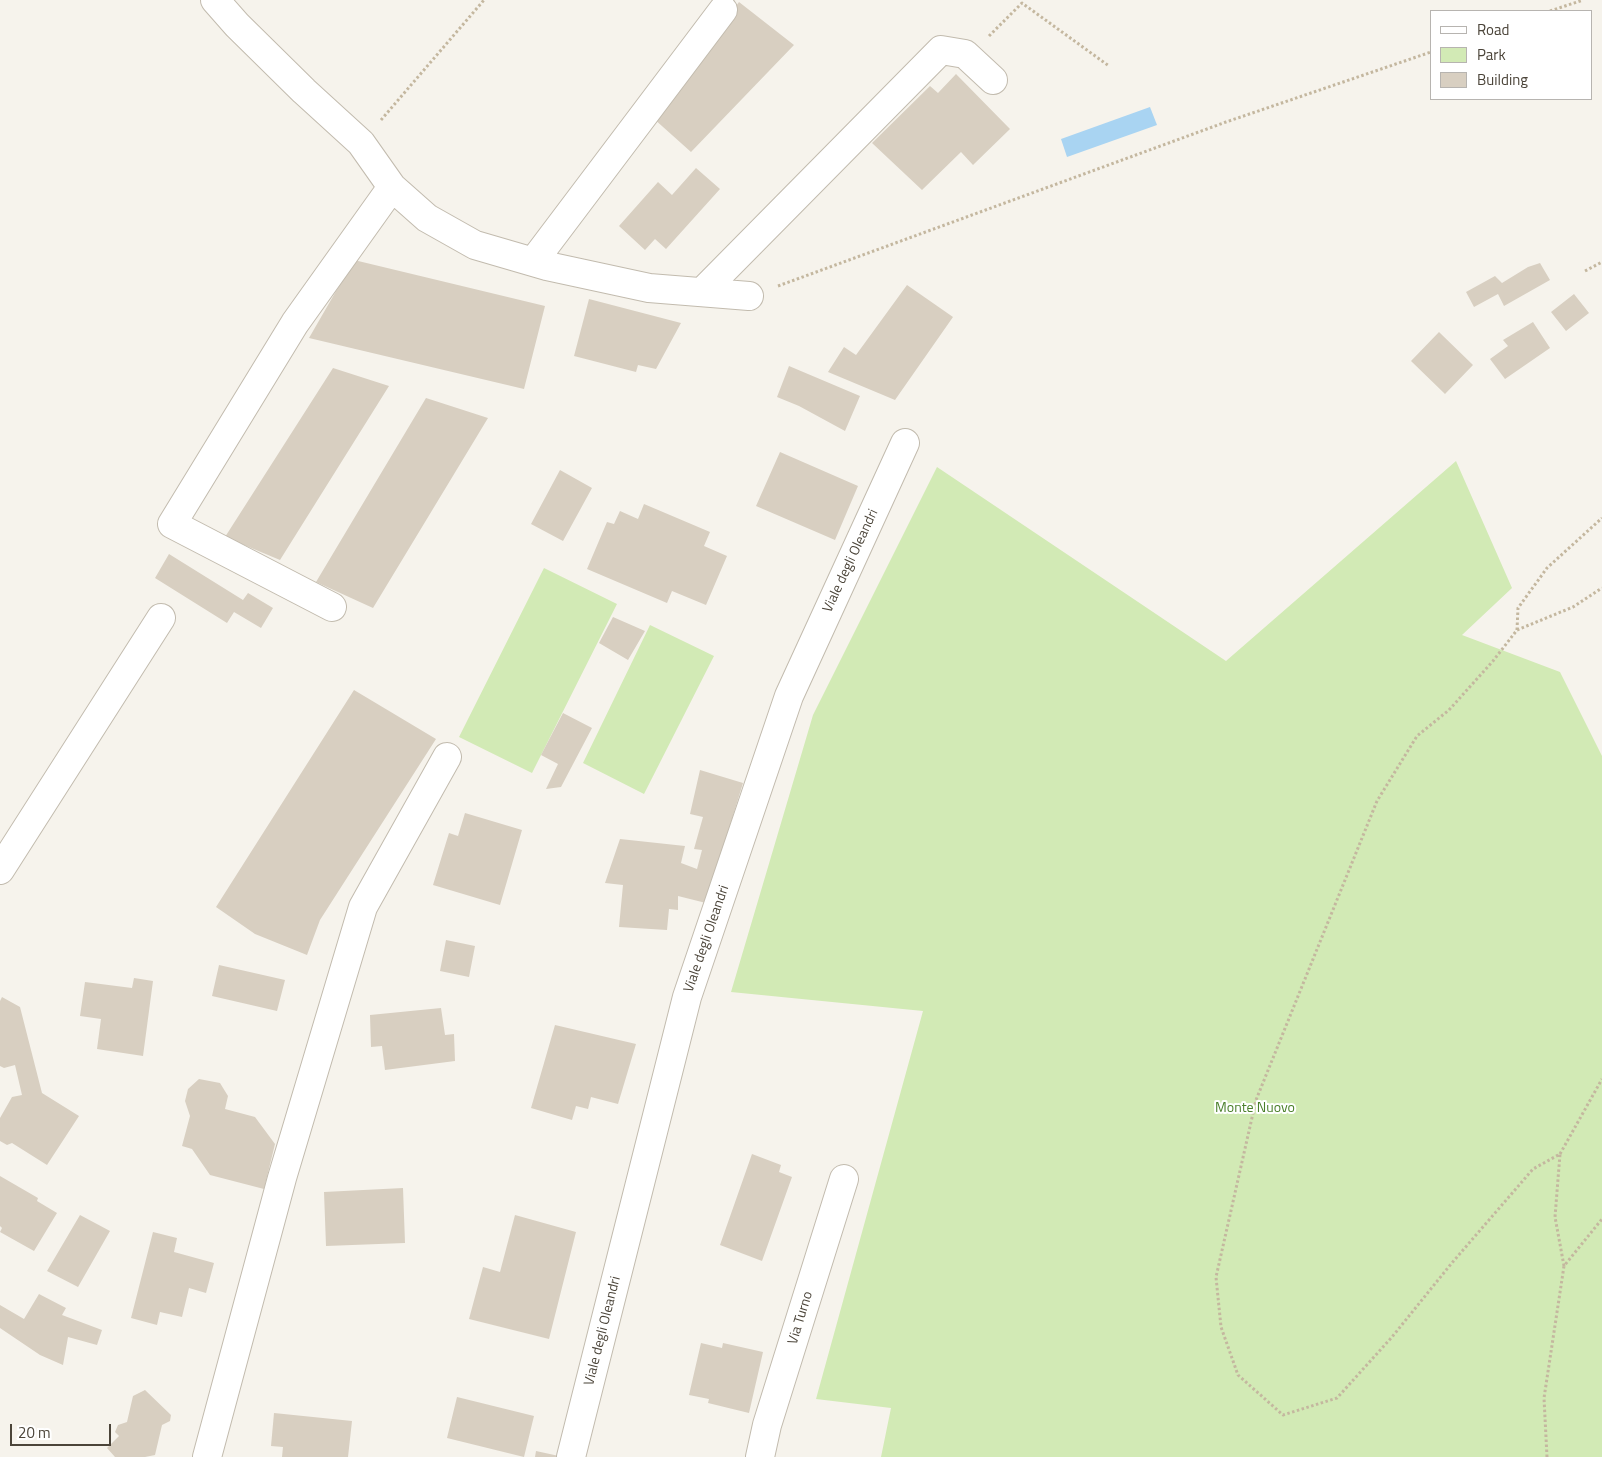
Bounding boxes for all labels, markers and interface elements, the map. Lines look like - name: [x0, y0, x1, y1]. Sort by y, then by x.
- legend: [1430, 10, 1592, 100]
- text: Road: [1477, 18, 1509, 41]
- text: Park: [1477, 43, 1506, 66]
- text: Building: [1477, 68, 1528, 91]
- street label: Viale degli Oleandri: [820, 507, 882, 615]
- street label: Viale degli Oleandri: [681, 883, 733, 995]
- park label: Monte Nuovo: [1215, 1101, 1295, 1117]
- street label: Viale degli Oleandri: [581, 1275, 625, 1387]
- street label: Via Turno: [785, 1289, 817, 1347]
- scale bar: [12, 1414, 114, 1446]
- text: 20 m: [18, 1421, 51, 1444]

